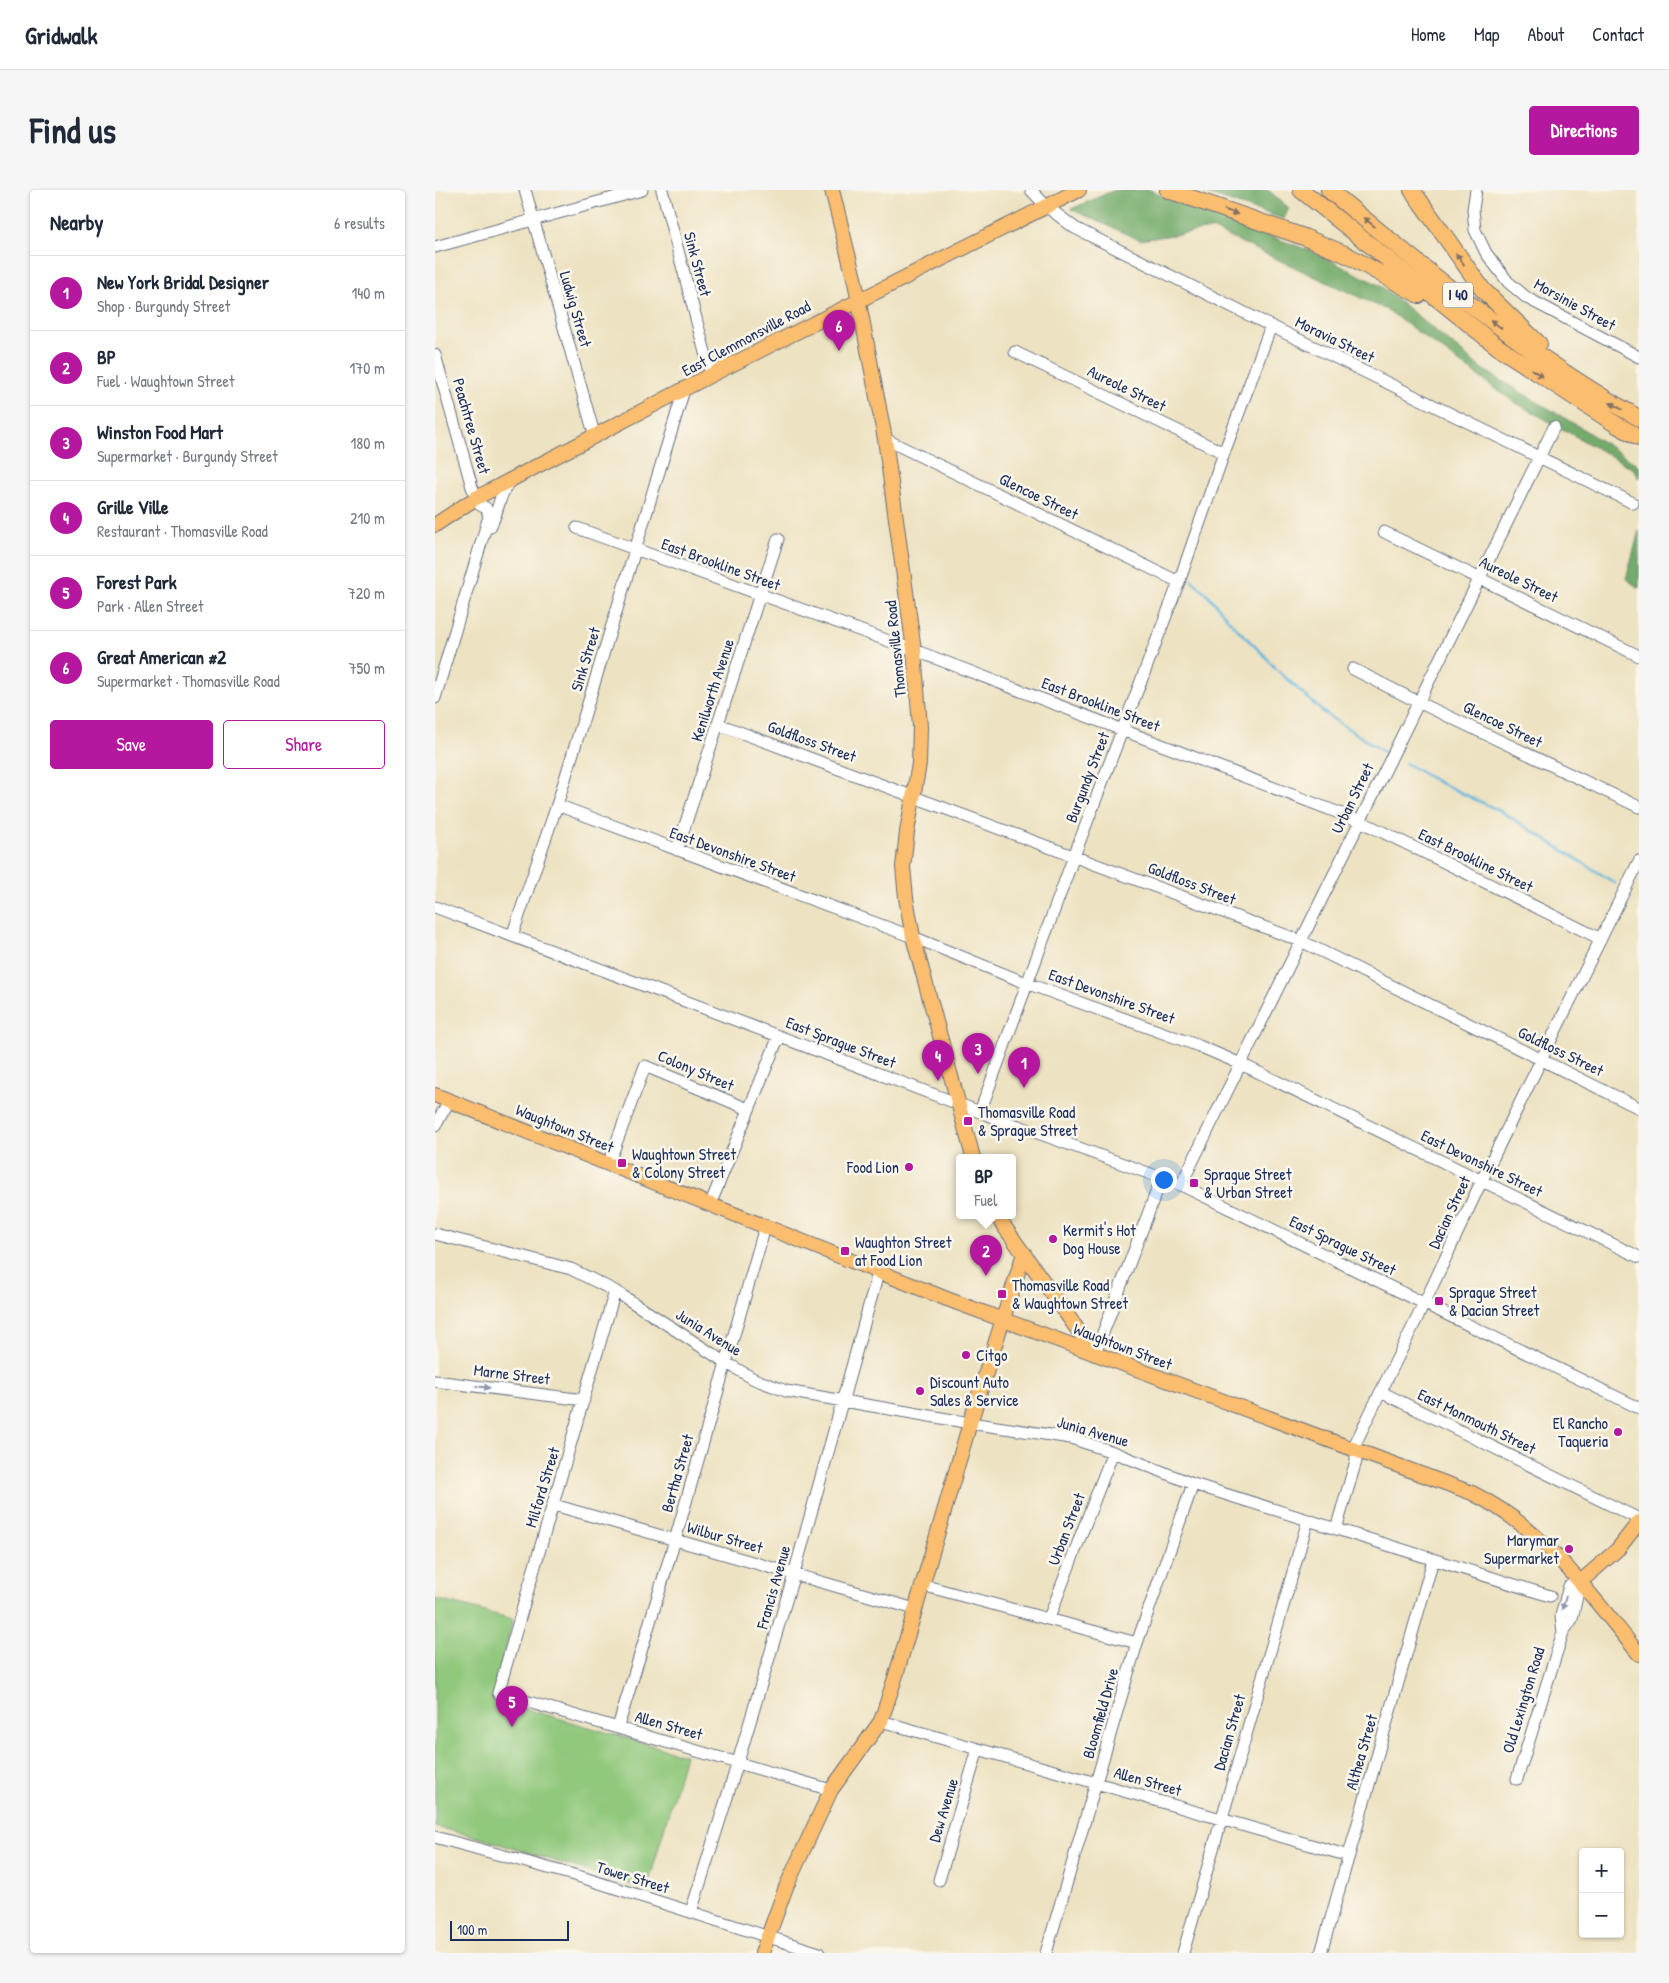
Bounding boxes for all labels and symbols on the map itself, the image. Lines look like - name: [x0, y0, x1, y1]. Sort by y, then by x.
- one-way arrow: [1223, 209, 1238, 216]
- one-way arrow: [1363, 217, 1376, 228]
- street label: Sink Street: [679, 229, 717, 299]
- one-way arrow: [1455, 253, 1466, 266]
- street label: Ludwig Street: [555, 269, 597, 350]
- street label: Morsinie Street: [1530, 273, 1620, 336]
- road number: I 40: [1443, 282, 1473, 308]
- street label: East Clemmonsville Road: [678, 295, 814, 381]
- pin: 6: [823, 310, 855, 351]
- street label: Moravia Street: [1292, 310, 1379, 368]
- one-way arrow: [1490, 318, 1503, 329]
- street label: Aureole Street: [1084, 360, 1170, 417]
- one-way arrow: [1531, 368, 1544, 377]
- street label: Peachtree Street: [448, 376, 496, 477]
- one-way arrow: [1609, 401, 1623, 410]
- street label: Glencoe Street: [996, 467, 1083, 525]
- street label: East Brookline Street: [659, 532, 784, 596]
- street label: Aureole Street: [1476, 551, 1562, 608]
- street label: Thomasville Road: [879, 600, 911, 698]
- street label: Sink Street: [565, 624, 605, 694]
- street label: Kenilworth Avenue: [685, 635, 739, 744]
- street label: East Brookline Street: [1039, 671, 1164, 737]
- street label: Glencoe Street: [1460, 695, 1547, 753]
- street label: Goldfloss Street: [765, 715, 860, 767]
- street label: Burgundy Street: [1060, 728, 1115, 825]
- street label: Urban Street: [1325, 759, 1379, 837]
- street label: East Devonshire Street: [667, 821, 800, 887]
- street label: East Brookline Street: [1415, 823, 1537, 897]
- street label: Goldfloss Street: [1145, 856, 1240, 910]
- street label: East Devonshire Street: [1046, 963, 1179, 1029]
- street label: East Sprague Street: [783, 1011, 900, 1073]
- street label: Goldfloss Street: [1515, 1021, 1608, 1081]
- pin: 3: [962, 1033, 994, 1074]
- pin: 4: [922, 1040, 954, 1081]
- street label: Colony Street: [654, 1044, 738, 1096]
- pin: 1: [1008, 1047, 1040, 1088]
- street label: Waughtown Street: [513, 1098, 618, 1158]
- place label: Thomasville Road & Sprague Street: [978, 1101, 1078, 1141]
- marker: Thomasville Road & Sprague Street: [962, 1115, 974, 1127]
- street label: East Devonshire Street: [1418, 1124, 1547, 1202]
- place label: Waughtown Street & Colony Street: [632, 1143, 736, 1183]
- place label: Food Lion: [846, 1156, 899, 1178]
- marker: Waughtown Street & Colony Street: [616, 1157, 628, 1169]
- marker: Food Lion: [903, 1161, 915, 1173]
- place label: Sprague Street & Urban Street: [1204, 1163, 1293, 1203]
- your location: [1151, 1167, 1177, 1193]
- street label: Dacian Street: [1423, 1172, 1476, 1252]
- marker: Sprague Street & Urban Street: [1188, 1177, 1200, 1189]
- street label: East Sprague Street: [1286, 1210, 1400, 1281]
- place label: Kermit's Hot Dog House: [1063, 1219, 1136, 1259]
- place label: Waughton Street at Food Lion: [855, 1231, 952, 1271]
- marker: Kermit's Hot Dog House: [1047, 1233, 1059, 1245]
- pin: 2: [970, 1235, 1002, 1276]
- marker: Waughton Street at Food Lion: [839, 1245, 851, 1257]
- place label: Thomasville Road & Waughtown Street: [1012, 1274, 1129, 1314]
- place label: Sprague Street & Dacian Street: [1449, 1281, 1540, 1321]
- marker: Thomasville Road & Waughtown Street: [996, 1288, 1008, 1300]
- marker: Sprague Street & Dacian Street: [1433, 1295, 1445, 1307]
- street label: Junia Avenue: [672, 1303, 747, 1361]
- street label: Waughtown Street: [1071, 1317, 1176, 1375]
- place label: Citgo: [976, 1344, 1008, 1366]
- marker: Citgo: [960, 1349, 972, 1361]
- street label: Marne Street: [473, 1358, 552, 1390]
- place label: Discount Auto Sales & Service: [930, 1371, 1019, 1411]
- one-way arrow: [476, 1383, 492, 1391]
- street label: East Monmouth Street: [1414, 1383, 1540, 1459]
- marker: Discount Auto Sales & Service: [914, 1385, 926, 1397]
- street label: Junia Avenue: [1055, 1410, 1132, 1452]
- place label: El Rancho Taqueria: [1553, 1412, 1609, 1452]
- marker: El Rancho Taqueria: [1612, 1426, 1624, 1438]
- street label: Bertha Street: [655, 1431, 699, 1515]
- street label: Milford Street: [519, 1444, 565, 1530]
- street label: Urban Street: [1042, 1489, 1090, 1568]
- street label: Wilbur Street: [685, 1516, 766, 1558]
- place label: Marymar Supermarket: [1484, 1529, 1559, 1569]
- street label: Francis Avenue: [750, 1542, 796, 1632]
- marker: Marymar Supermarket: [1563, 1543, 1575, 1555]
- one-way arrow: [1560, 1596, 1568, 1611]
- street label: Old Lexington Road: [1496, 1644, 1550, 1756]
- street label: Bloomfield Drive: [1077, 1665, 1124, 1761]
- pin: 5: [496, 1686, 528, 1727]
- street label: Dacian Street: [1208, 1691, 1250, 1773]
- street label: Allen Street: [633, 1705, 706, 1745]
- street label: Althea Street: [1340, 1711, 1382, 1792]
- street label: Allen Street: [1112, 1761, 1185, 1801]
- street label: Dew Avenue: [923, 1775, 963, 1845]
- street label: Tower Street: [594, 1856, 672, 1899]
- scale bar: [450, 1918, 569, 1941]

